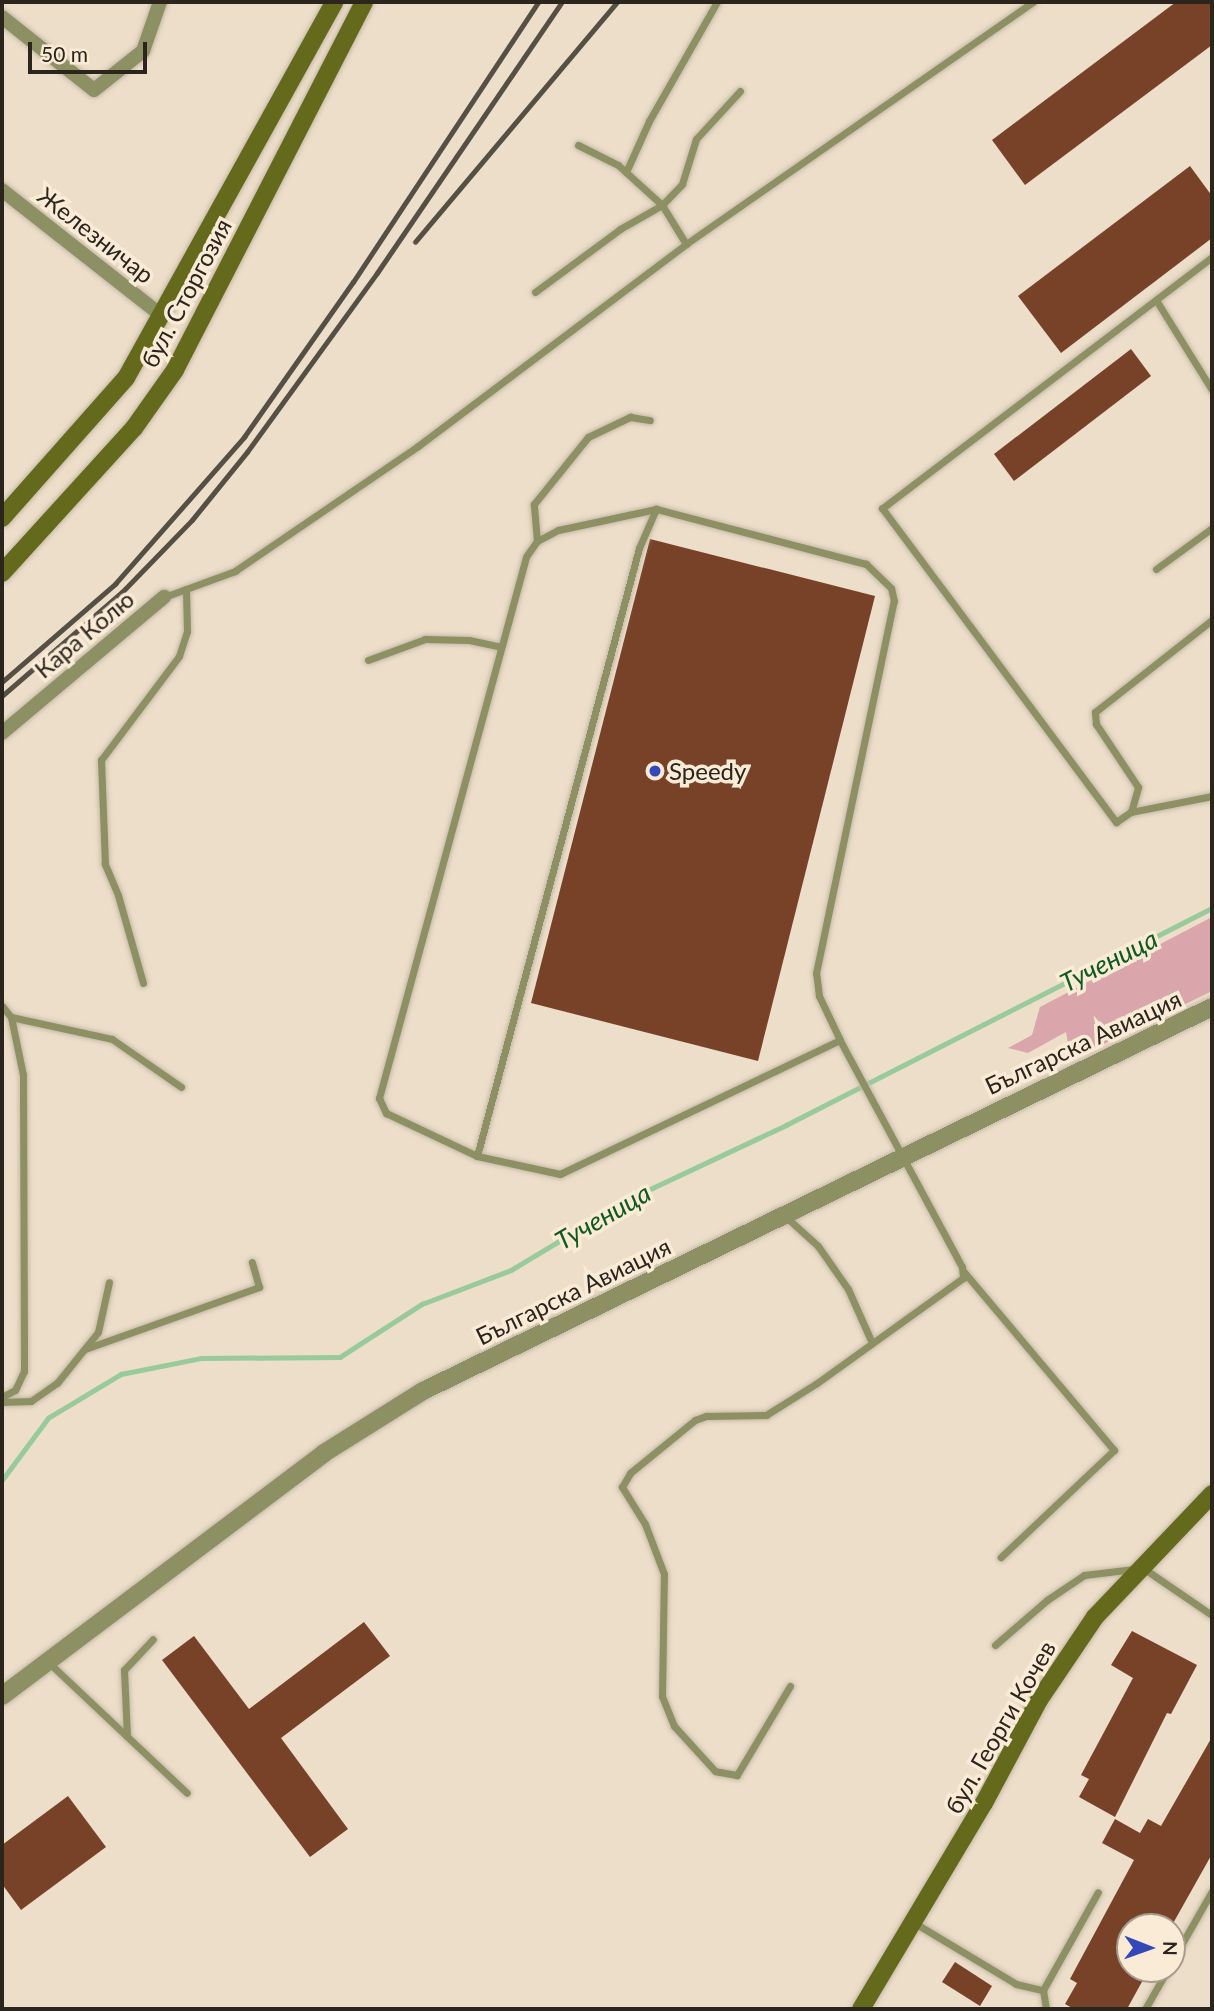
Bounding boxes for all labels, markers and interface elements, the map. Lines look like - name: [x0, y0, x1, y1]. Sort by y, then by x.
- scale bar: [32, 28, 150, 72]
- text: 50 m: [41, 41, 88, 66]
- street label: Железничар: [32, 181, 160, 289]
- street label: бул. Сторгозия: [135, 214, 237, 372]
- street label: Кара Колю: [29, 584, 139, 684]
- place label: Speedy: [669, 757, 746, 785]
- marker: Speedy: [647, 763, 663, 779]
- water label: Тученица: [1055, 923, 1163, 999]
- street label: Българска Авиация: [980, 984, 1186, 1100]
- water label: Тученица: [550, 1177, 656, 1257]
- street label: Българска Авиация: [471, 1231, 675, 1351]
- street label: бул. Георги Кочев: [939, 1635, 1061, 1819]
- north arrow: [1116, 1913, 1186, 1983]
- text: N: [1159, 1941, 1182, 1956]

